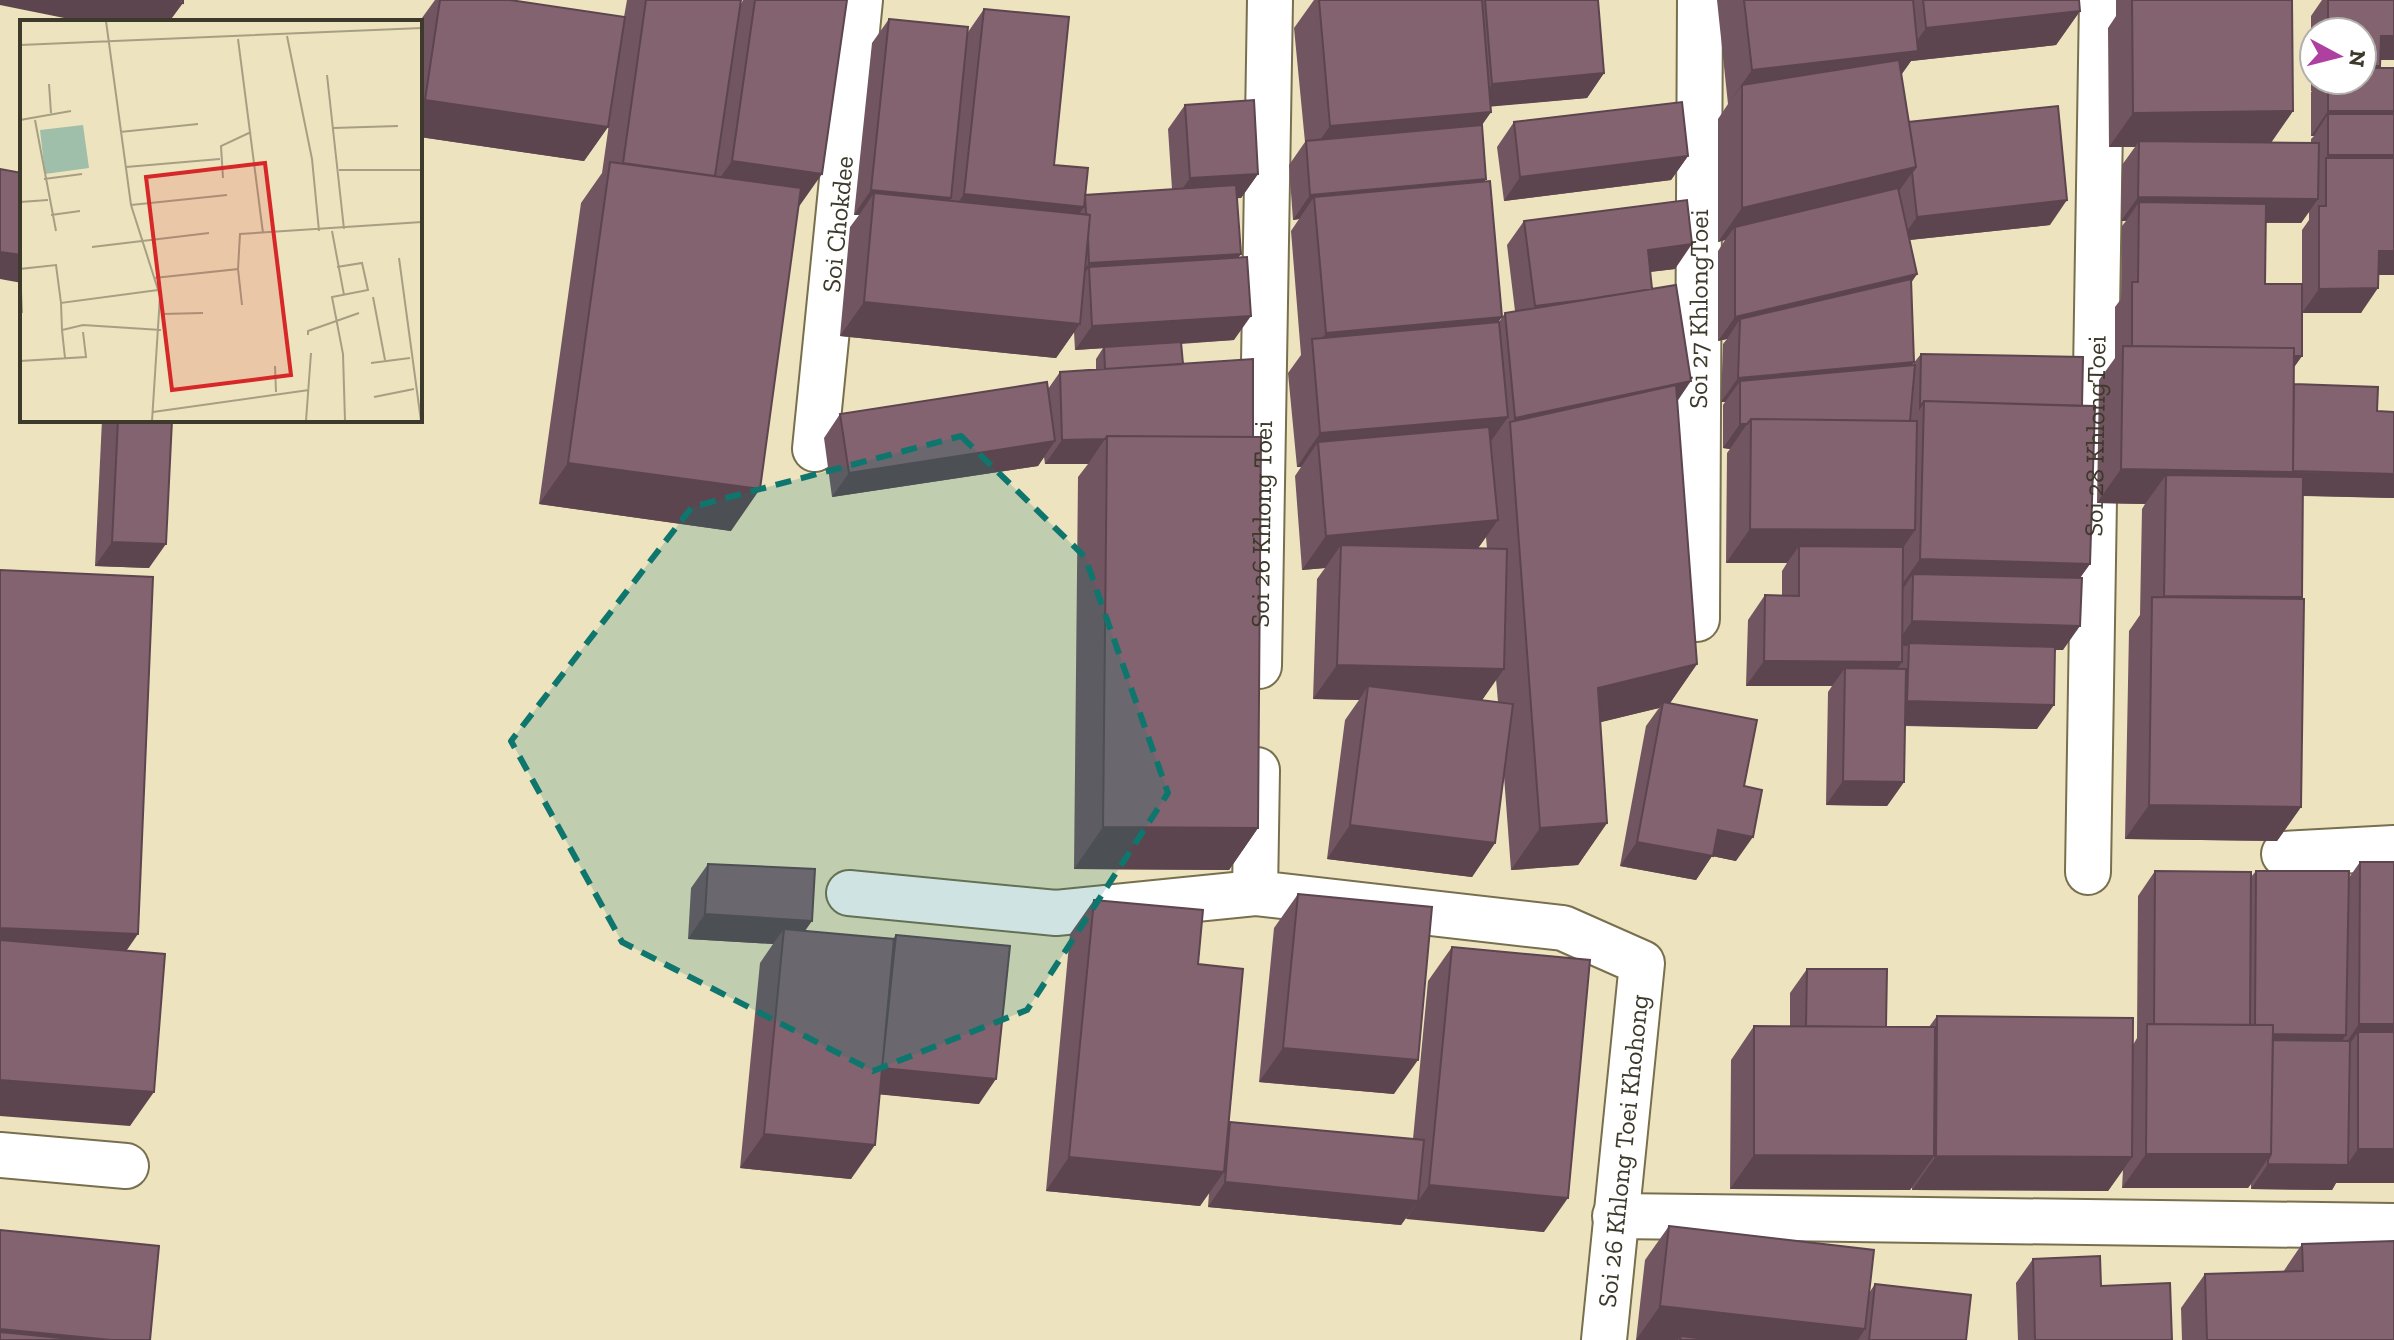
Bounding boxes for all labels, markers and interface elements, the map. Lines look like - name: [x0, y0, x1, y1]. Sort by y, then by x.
- north arrow: [2298, 16, 2378, 96]
- inset map: [20, 20, 422, 422]
- text: N: [2343, 48, 2372, 69]
- street label: Soi Chokdee: [815, 154, 860, 294]
- street label: Soi 27 KhlongToei: [1682, 209, 1715, 409]
- street label: Soi 28 KhlongToei: [2077, 335, 2113, 537]
- street label: Soi 26 Khlong Toei: [1244, 420, 1279, 628]
- street label: Soi 26 Khlong Toei Khohong: [1591, 993, 1655, 1309]

